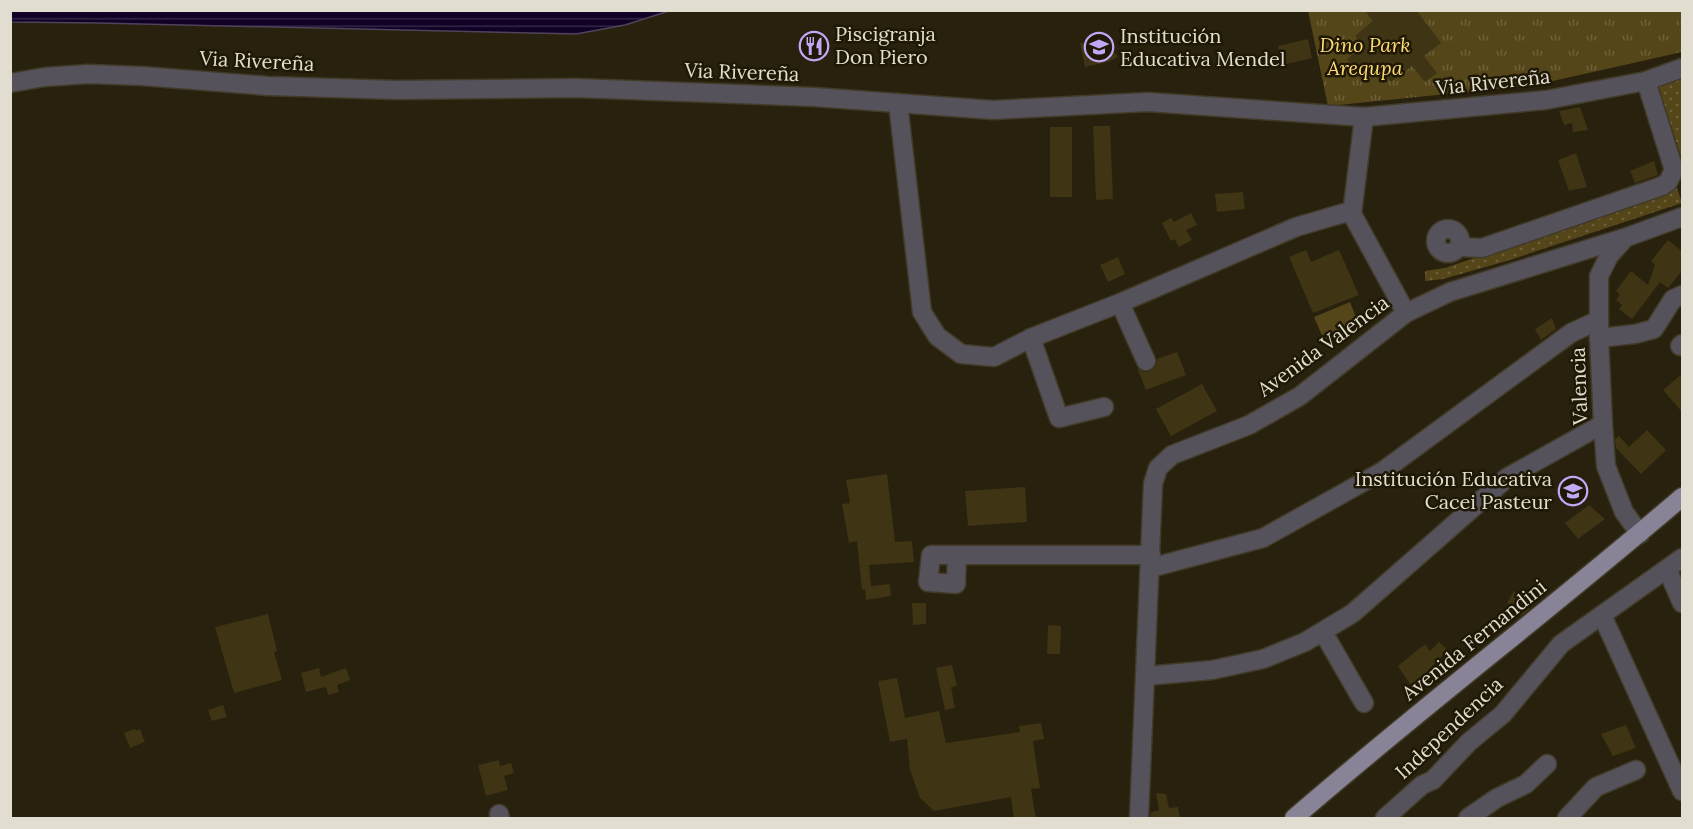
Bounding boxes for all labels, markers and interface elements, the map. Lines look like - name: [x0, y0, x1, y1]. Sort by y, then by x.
- place label: Piscigranja Don Piero: [835, 21, 936, 69]
- place label: Institución Educativa Mendel: [1120, 23, 1285, 71]
- restaurant icon: Piscigranja Don Piero: [798, 30, 830, 62]
- school or university icon: Institución Educativa Mendel: [1083, 31, 1115, 63]
- park label: Dino Park Arequpa: [1319, 32, 1411, 80]
- street label: Via Rivereña: [198, 45, 315, 76]
- street label: Via Rivereña: [683, 57, 800, 86]
- street label: Via Rivereña: [1434, 63, 1551, 100]
- street label: Avenida Valencia: [1251, 290, 1393, 402]
- street label: Valencia: [1565, 347, 1592, 426]
- place label: Institución Educativa Cacei Pasteur: [1355, 466, 1552, 514]
- school or university icon: Institución Educativa Cacei Pasteur: [1557, 475, 1589, 507]
- street label: Avenida Fernandini: [1396, 574, 1551, 706]
- street label: Independencia: [1390, 671, 1508, 784]

